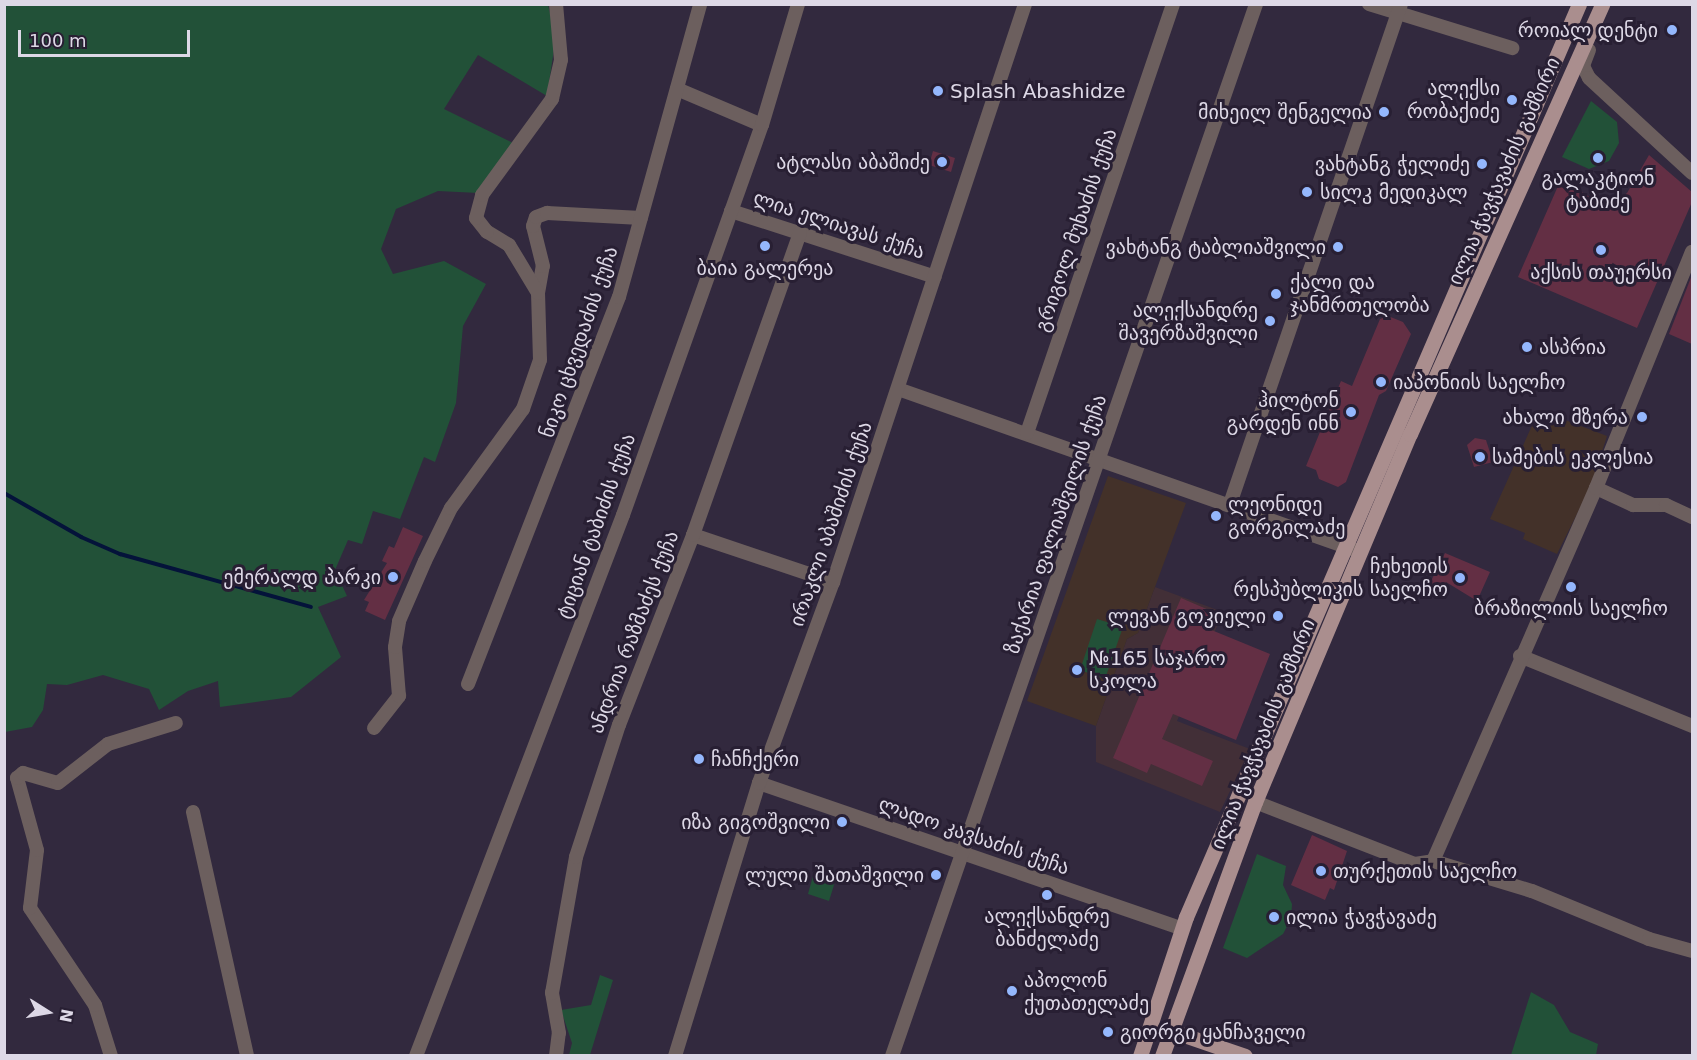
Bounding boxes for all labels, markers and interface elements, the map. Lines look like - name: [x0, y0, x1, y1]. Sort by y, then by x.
- scale bar: [21, 18, 194, 56]
- place label: როიალ დენტი: [1518, 18, 1658, 42]
- marker: როიალ დენტი: [1663, 21, 1681, 39]
- text: 100 m: [29, 30, 87, 51]
- street label: ილია ჭავჭავაძის გამზირი: [1443, 53, 1565, 289]
- place label: ალექსი რობაქიძე: [1407, 77, 1500, 124]
- place label: Splash Abashidze: [950, 79, 1125, 103]
- marker: Splash Abashidze: [931, 84, 945, 98]
- marker: ალექსი რობაქიძე: [1505, 93, 1519, 107]
- place label: მიხეილ შენგელია: [1198, 100, 1372, 124]
- marker: მიხეილ შენგელია: [1377, 105, 1391, 119]
- street label: გრიგოლ მუხაძის ქუჩა: [1030, 125, 1122, 335]
- place label: ატლასი აბაშიძე: [776, 150, 930, 174]
- marker: გალაკტიონ ტაბიძე: [1591, 151, 1605, 165]
- place label: ვახტანგ ჭელიძე: [1315, 152, 1470, 176]
- marker: ატლასი აბაშიძე: [935, 155, 949, 169]
- marker: ვახტანგ ჭელიძე: [1475, 157, 1489, 171]
- place label: გალაკტიონ ტაბიძე: [1541, 167, 1655, 214]
- place label: სილკ მედიკალ: [1320, 180, 1468, 204]
- marker: სილკ მედიკალ: [1298, 183, 1316, 201]
- street label: ლია ელიავას ქუჩა: [750, 186, 928, 264]
- place label: ვახტანგ ტაბლიაშვილი: [1105, 235, 1326, 259]
- marker: ბაია გალერეა: [758, 239, 772, 253]
- marker: ვახტანგ ტაბლიაშვილი: [1331, 240, 1345, 254]
- street label: ნიკო ცხვედაძის ქუჩა: [535, 243, 623, 441]
- marker: აქსის თაუერსი: [1594, 243, 1608, 257]
- place label: ბაია გალერეა: [697, 256, 833, 280]
- place label: აქსის თაუერსი: [1530, 260, 1672, 284]
- place label: ქალი და ჯანმრთელობა: [1290, 270, 1430, 317]
- marker: ქალი და ჯანმრთელობა: [1267, 285, 1285, 303]
- place label: ალექსანდრე შავერზაშვილი: [1118, 298, 1258, 345]
- marker: ალექსანდრე შავერზაშვილი: [1263, 314, 1277, 328]
- place label: ასპრია: [1539, 335, 1606, 359]
- marker: ასპრია: [1520, 340, 1534, 354]
- place label: იაპონიის საელჩო: [1393, 370, 1566, 394]
- marker: იაპონიის საელჩო: [1374, 375, 1388, 389]
- place label: ჰილტონ გარდენ ინნ: [1227, 388, 1339, 435]
- street label: ზაქარია ფალიაშვილის ქუჩა: [1000, 391, 1112, 657]
- marker: ჰილტონ გარდენ ინნ: [1344, 405, 1358, 419]
- place label: ახალი მზერა: [1503, 405, 1628, 429]
- marker: ახალი მზერა: [1633, 408, 1651, 426]
- street label: ირაკლი აბაშიძის ქუჩა: [785, 418, 877, 630]
- street label: ტიციან ტაბიძის ქუჩა: [551, 430, 641, 622]
- place label: სამების ეკლესია: [1492, 445, 1653, 469]
- marker: სამების ეკლესია: [1473, 450, 1487, 464]
- place label: ლეონიდე გორგილაძე: [1228, 492, 1345, 539]
- marker: ლეონიდე გორგილაძე: [1209, 509, 1223, 523]
- street label: ანდრია რაზმაძეს ქუჩა: [584, 527, 684, 737]
- place label: ჩეხეთის რესპუბლიკის საელჩო: [1233, 554, 1448, 601]
- place label: ემერალდ პარკი: [223, 565, 381, 589]
- marker: ემერალდ პარკი: [386, 570, 400, 584]
- marker: ჩეხეთის რესპუბლიკის საელჩო: [1453, 571, 1467, 585]
- marker: ბრაზილიის საელჩო: [1564, 580, 1578, 594]
- place label: ბრაზილიის საელჩო: [1474, 596, 1668, 620]
- place label: ლევან გოკიელი: [1108, 604, 1266, 628]
- marker: ლევან გოკიელი: [1271, 609, 1285, 623]
- street label: ილია ჭავჭავაძის გამზირი: [1206, 615, 1320, 853]
- place label: №165 საჯარო სკოლა: [1089, 646, 1226, 693]
- marker: №165 საჯარო სკოლა: [1070, 663, 1084, 677]
- place label: ჩანჩქერი: [711, 747, 799, 771]
- marker: ჩანჩქერი: [692, 752, 706, 766]
- street label: ლადო კავსაძის ქუჩა: [876, 792, 1072, 880]
- place label: იზა გიგოშვილი: [681, 810, 830, 834]
- marker: იზა გიგოშვილი: [835, 815, 849, 829]
- place label: თურქეთის საელჩო: [1333, 859, 1517, 883]
- place label: ლული შათაშვილი: [745, 863, 924, 887]
- marker: თურქეთის საელჩო: [1314, 864, 1328, 878]
- marker: ლული შათაშვილი: [929, 868, 943, 882]
- marker: ალექსანდრე ბანძელაძე: [1040, 888, 1054, 902]
- place label: ალექსანდრე ბანძელაძე: [984, 904, 1110, 951]
- place label: ილია ჭავჭავაძე: [1286, 905, 1437, 929]
- marker: ილია ჭავჭავაძე: [1267, 910, 1281, 924]
- place label: აპოლონ ქუთათელაძე: [1024, 968, 1149, 1015]
- north arrow: [18, 982, 78, 1042]
- marker: აპოლონ ქუთათელაძე: [1005, 984, 1019, 998]
- text: N: [56, 1007, 77, 1024]
- place label: გიორგი ყანჩაველი: [1120, 1020, 1306, 1044]
- marker: გიორგი ყანჩაველი: [1101, 1025, 1115, 1039]

